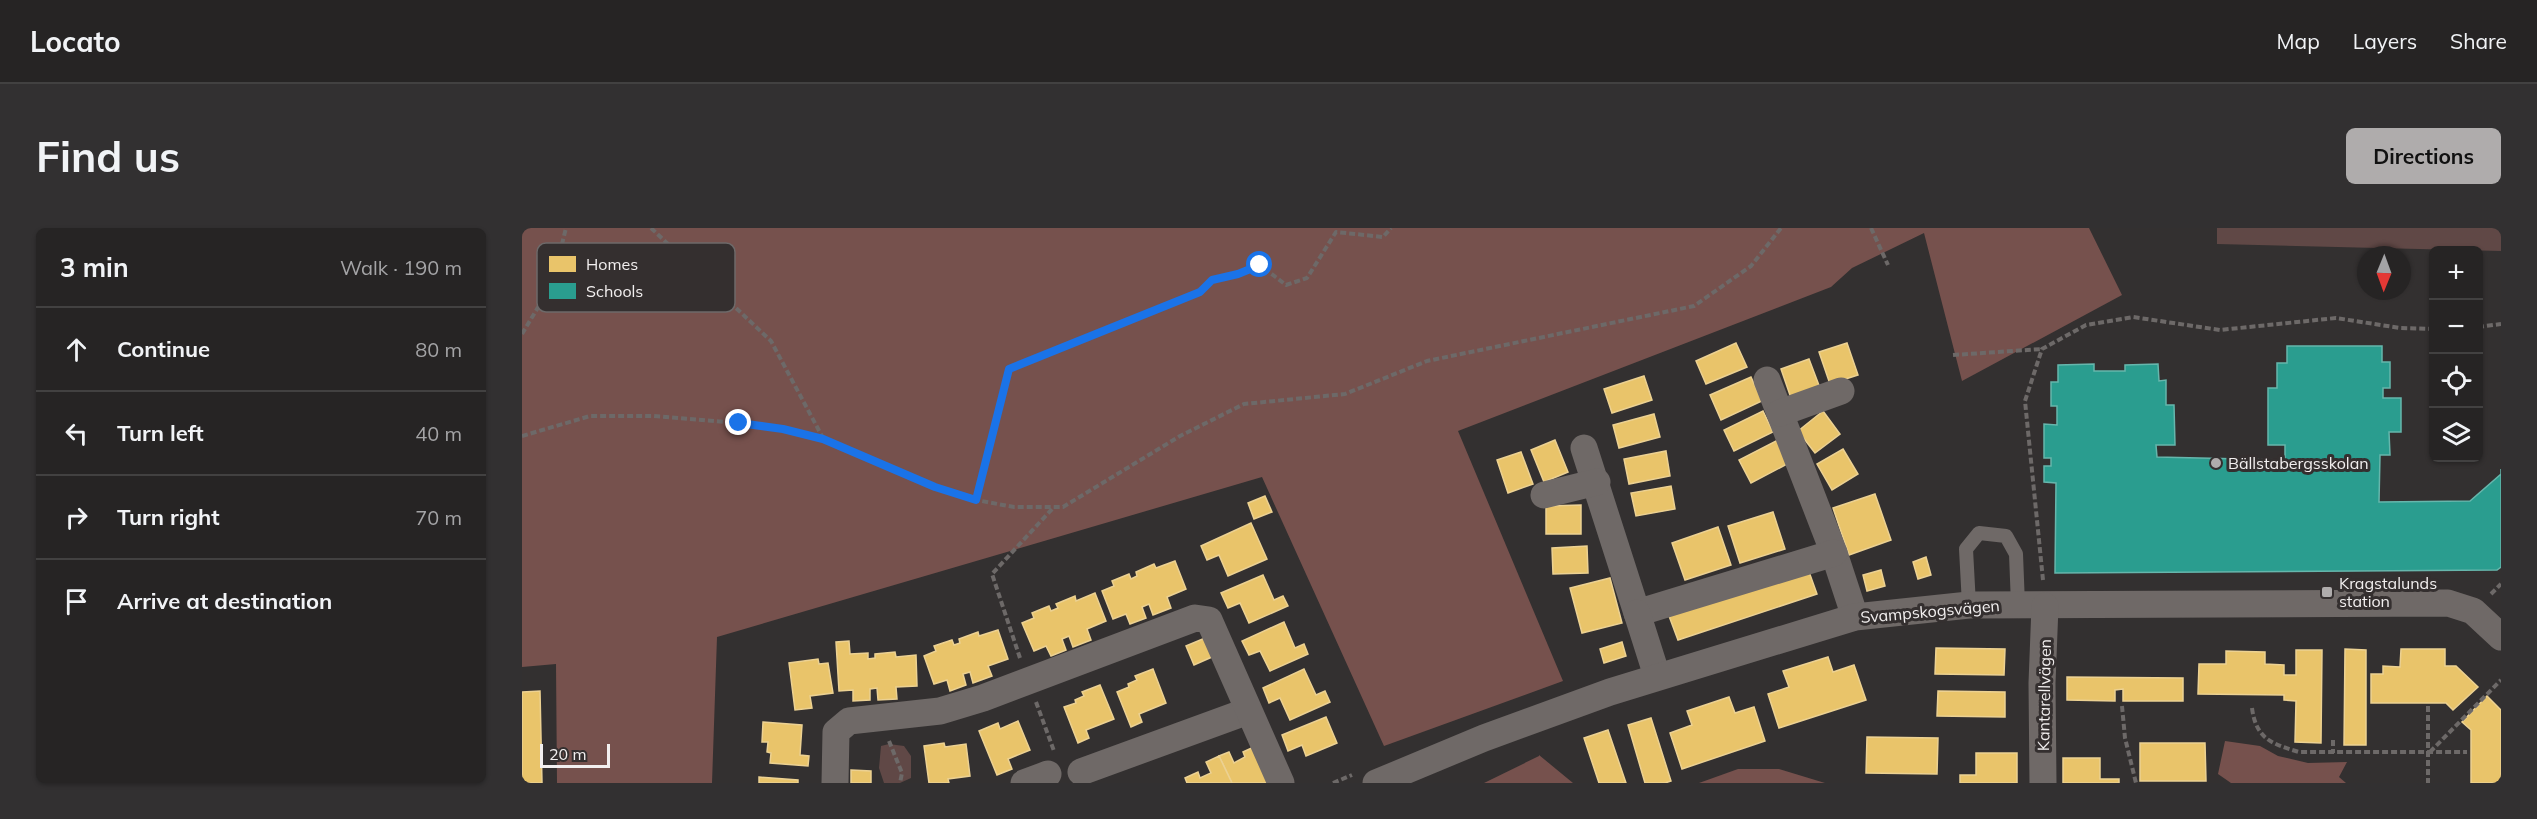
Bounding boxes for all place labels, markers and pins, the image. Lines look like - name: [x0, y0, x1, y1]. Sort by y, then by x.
- place label: Bällstabergsskolan: [2228, 453, 2369, 473]
- marker: Bällstabergsskolan: [2209, 456, 2223, 470]
- place label: Kragstalunds station: [2339, 573, 2437, 611]
- marker: Kragstalunds station: [2320, 585, 2334, 599]

